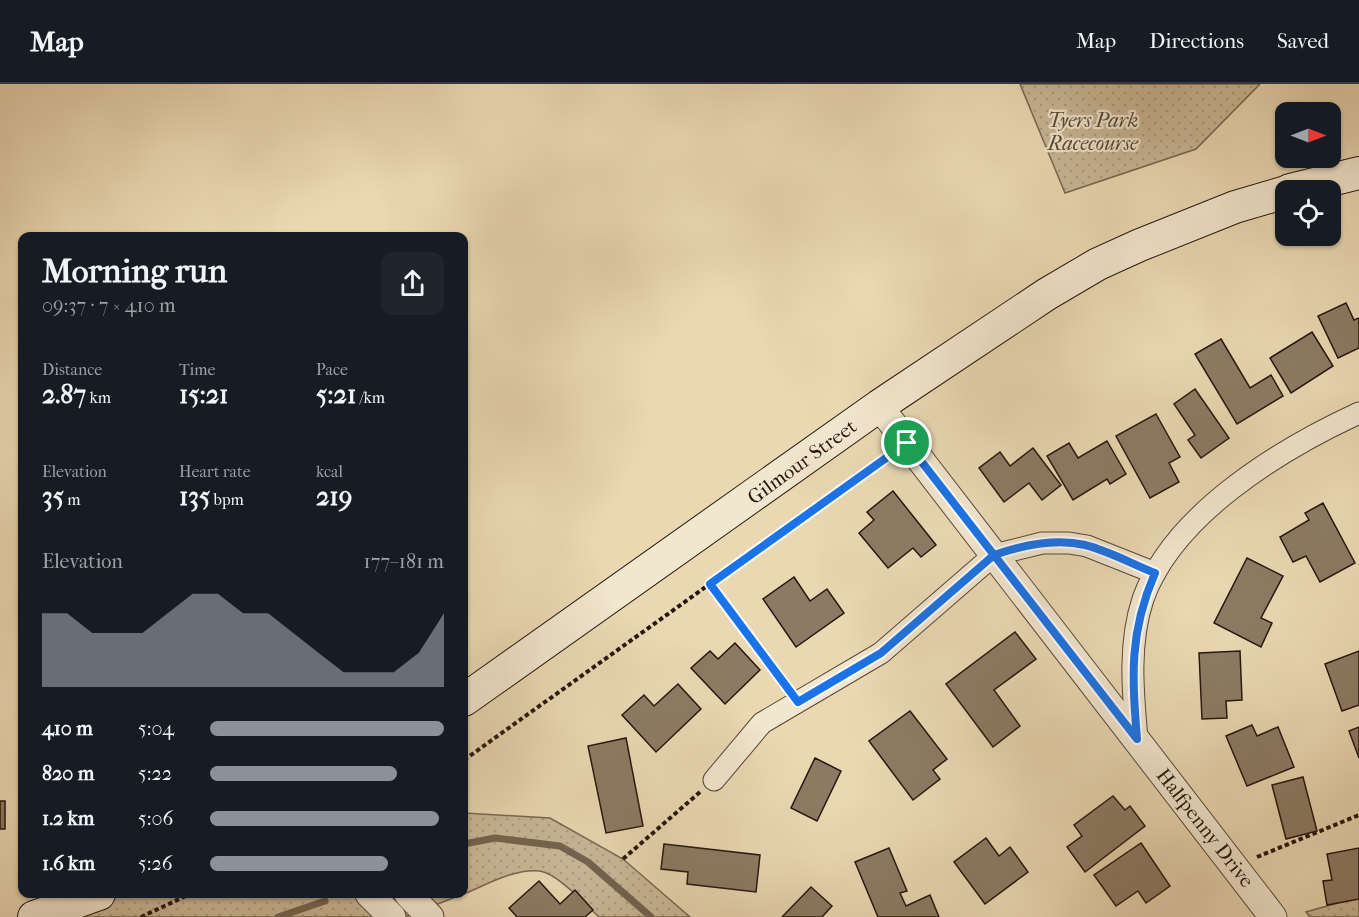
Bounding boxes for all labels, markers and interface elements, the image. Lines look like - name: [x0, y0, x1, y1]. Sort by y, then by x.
- text: Map: [30, 25, 84, 58]
- text: Map: [1076, 29, 1116, 53]
- text: Directions: [1149, 29, 1244, 53]
- text: Saved: [1277, 29, 1329, 53]
- north arrow: [1275, 102, 1341, 168]
- map controls: [1275, 102, 1341, 246]
- park label: Tyers Park Racecourse: [1046, 109, 1139, 155]
- button: locate: [1275, 180, 1341, 246]
- text: Morning run: [42, 252, 227, 291]
- button: share: [381, 252, 444, 315]
- text: 09:37 · 7 × 410 m: [42, 294, 176, 317]
- text: Distance: [42, 360, 102, 379]
- text: Time: [179, 360, 215, 379]
- text: Pace: [316, 360, 348, 379]
- text: 2.87: [42, 379, 86, 410]
- text: 15:21: [179, 379, 228, 410]
- text: 5:21: [316, 379, 356, 410]
- text: km: [86, 388, 111, 407]
- text: /km: [356, 388, 385, 407]
- street label: Gilmour Street: [743, 415, 861, 509]
- pin: [881, 417, 932, 468]
- icon: arrive: [890, 426, 923, 459]
- text: Elevation: [42, 462, 107, 481]
- text: Heart rate: [179, 462, 251, 481]
- text: kcal: [316, 462, 343, 481]
- text: 35: [42, 481, 64, 512]
- text: 135: [179, 481, 210, 512]
- text: 219: [316, 481, 352, 512]
- text: m: [64, 490, 81, 509]
- text: bpm: [210, 490, 244, 509]
- text: Elevation: [42, 550, 123, 573]
- text: 177–181 m: [364, 550, 444, 573]
- text: 410 m: [42, 717, 93, 740]
- text: 5:04: [138, 717, 174, 740]
- text: 820 m: [42, 762, 94, 785]
- text: 5:22: [138, 762, 172, 785]
- street label: Halfpenny Drive: [1152, 764, 1259, 892]
- text: 1.2 km: [42, 807, 95, 830]
- text: 5:06: [138, 807, 173, 830]
- text: 1.6 km: [42, 852, 95, 875]
- text: 5:26: [138, 852, 173, 875]

